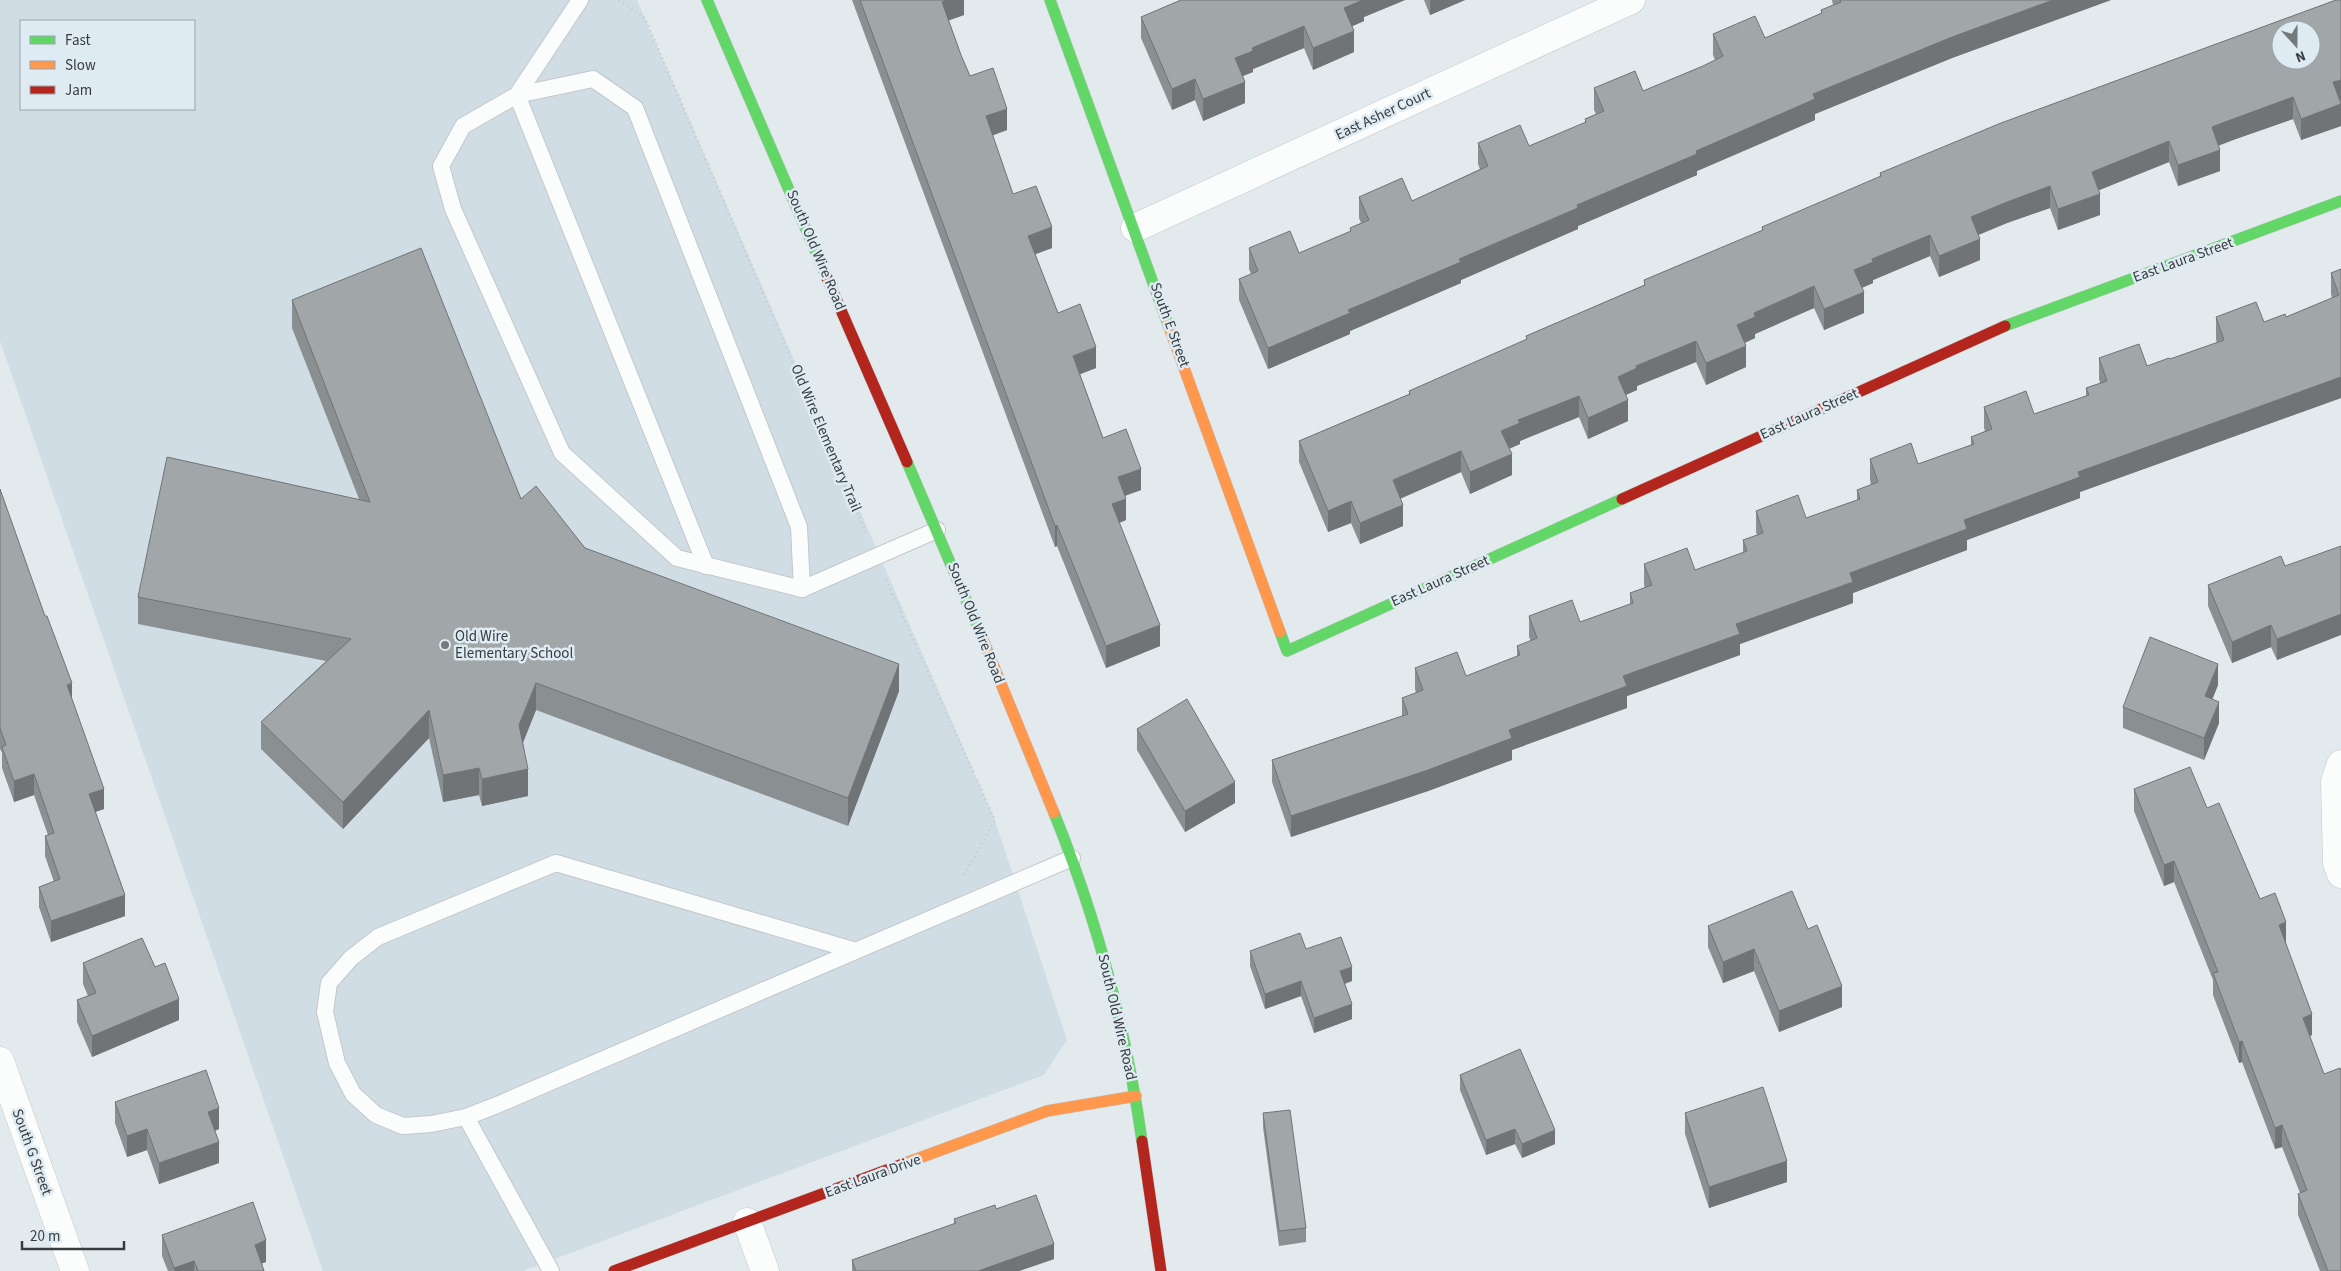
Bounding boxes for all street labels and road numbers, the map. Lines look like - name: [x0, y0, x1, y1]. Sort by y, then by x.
- street label: East Asher Court: [1332, 83, 1434, 145]
- street label: South Old Wire Road: [781, 187, 851, 313]
- street label: East Laura Street: [2130, 232, 2236, 288]
- street label: South E Street: [1145, 280, 1195, 370]
- street label: Old Wire Elementary Trail: [785, 361, 867, 515]
- street label: East Laura Street: [1757, 383, 1861, 445]
- street label: East Laura Street: [1388, 550, 1492, 612]
- street label: South Old Wire Road: [942, 559, 1010, 687]
- street label: South Old Wire Road: [1092, 952, 1142, 1082]
- street label: South G Street: [7, 1106, 57, 1198]
- street label: East Laura Drive: [822, 1149, 924, 1203]

